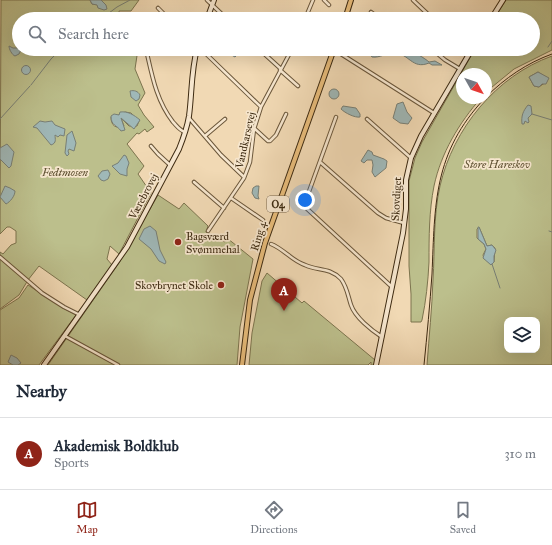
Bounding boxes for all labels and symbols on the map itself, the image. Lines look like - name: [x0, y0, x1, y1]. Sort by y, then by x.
- north arrow: [456, 68, 492, 104]
- street label: Vandkarsevej: [232, 111, 258, 171]
- park label: Store Hareskov: [463, 158, 530, 171]
- park label: Fedtmosen: [41, 166, 88, 179]
- street label: Værebrovej: [126, 171, 161, 222]
- street label: Skovdiget: [389, 177, 404, 221]
- your location: [295, 190, 315, 210]
- road number: O4: [267, 196, 289, 212]
- street label: Ring 4: [248, 219, 269, 253]
- place label: Bagsværd Svømmehal: [186, 230, 240, 256]
- marker: Bagsværd Svømmehal: [173, 237, 183, 247]
- pin: A: [271, 278, 297, 311]
- place label: Skovbrynet Skole: [135, 279, 213, 292]
- marker: Skovbrynet Skole: [216, 280, 226, 290]

